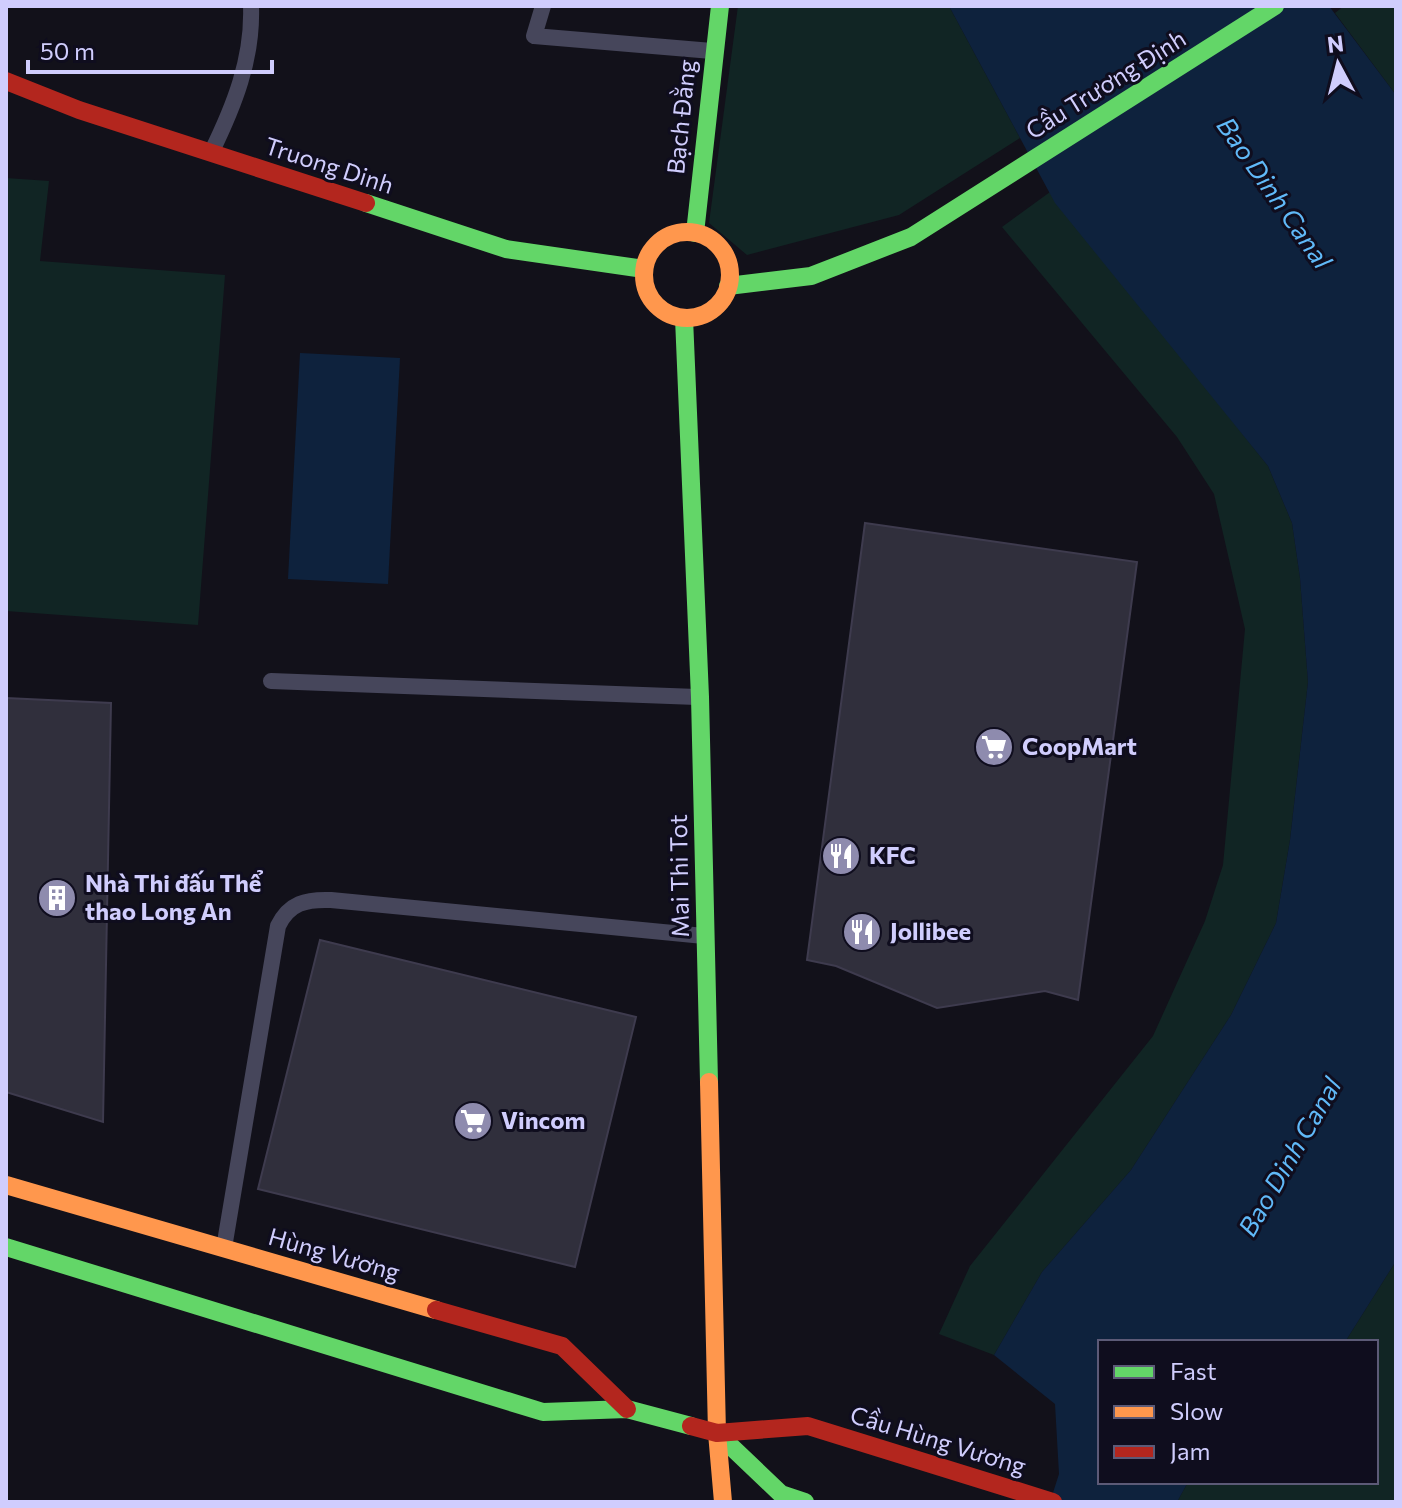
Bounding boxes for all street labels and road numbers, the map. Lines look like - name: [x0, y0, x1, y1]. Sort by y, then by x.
- street label: Cầu Trương Định: [1020, 23, 1190, 144]
- street label: Bạch Đằng: [660, 58, 701, 176]
- street label: Truong Dinh: [262, 130, 397, 199]
- street label: Mai Thi Tot: [663, 814, 694, 938]
- street label: Hùng Vương: [265, 1221, 403, 1286]
- street label: Cầu Hùng Vương: [847, 1399, 1030, 1480]

